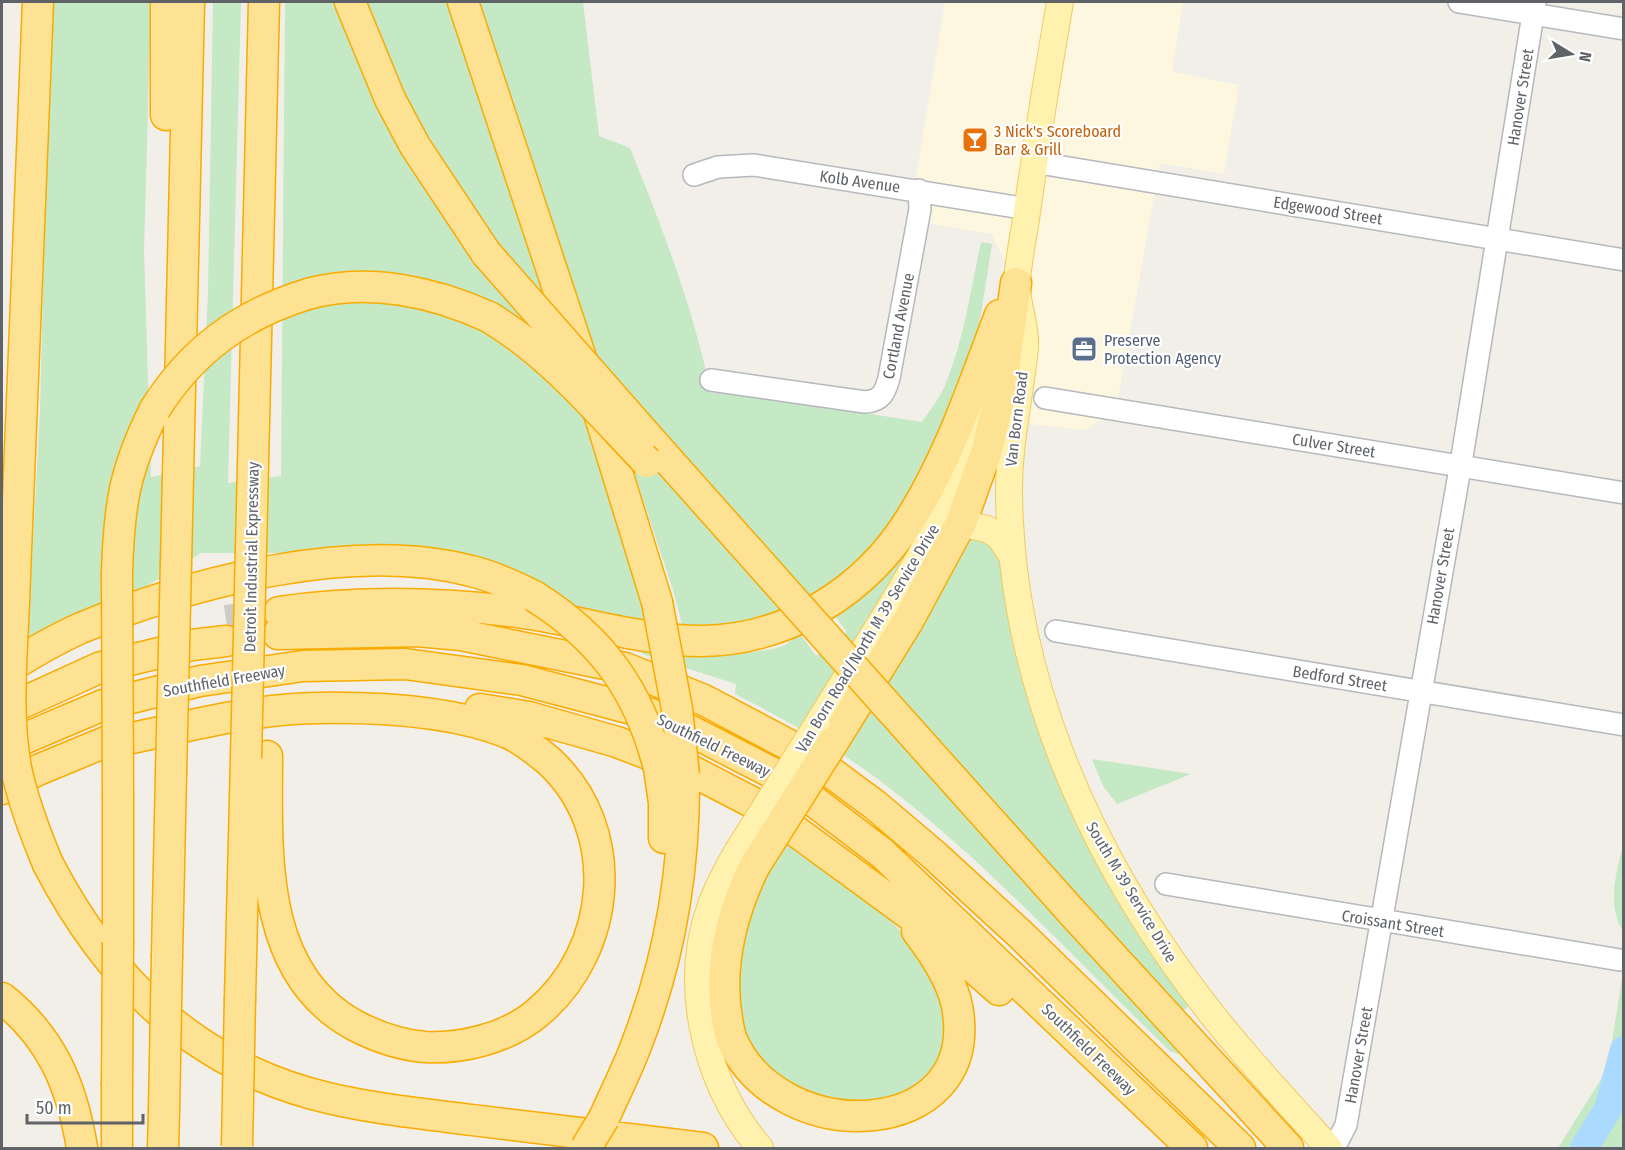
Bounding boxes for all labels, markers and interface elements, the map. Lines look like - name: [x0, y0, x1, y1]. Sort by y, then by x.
- north arrow: [1541, 24, 1601, 84]
- street label: Hanover Street: [1503, 46, 1538, 147]
- text: N: [1575, 50, 1595, 63]
- place label: 3 Nick's Scoreboard Bar & Grill: [994, 122, 1121, 159]
- bar icon: 3 Nick's Scoreboard Bar & Grill: [960, 125, 990, 155]
- street label: Kolb Avenue: [818, 166, 902, 197]
- street label: Edgewood Street: [1272, 193, 1384, 229]
- street label: Cortland Avenue: [879, 271, 918, 381]
- place label: Preserve Protection Agency: [1104, 331, 1222, 368]
- office icon: Preserve Protection Agency: [1069, 334, 1099, 364]
- street label: Van Born Road: [1001, 370, 1032, 468]
- street label: Culver Street: [1291, 430, 1378, 462]
- street label: Detroit Industrial Expressway: [240, 461, 263, 652]
- street label: Van Born Road/North M 39 Service Drive: [792, 521, 943, 756]
- street label: Hanover Street: [1423, 525, 1458, 626]
- street label: Southfield Freeway: [162, 660, 287, 701]
- street label: Bedford Street: [1291, 662, 1389, 695]
- street label: Southfield Freeway: [654, 710, 774, 781]
- street label: South M 39 Service Drive: [1082, 819, 1181, 966]
- street label: Croissant Street: [1340, 906, 1446, 941]
- street label: Southfield Freeway: [1038, 1000, 1140, 1100]
- street label: Hanover Street: [1341, 1004, 1376, 1105]
- scale bar: [27, 1087, 142, 1125]
- text: 50 m: [36, 1097, 72, 1119]

